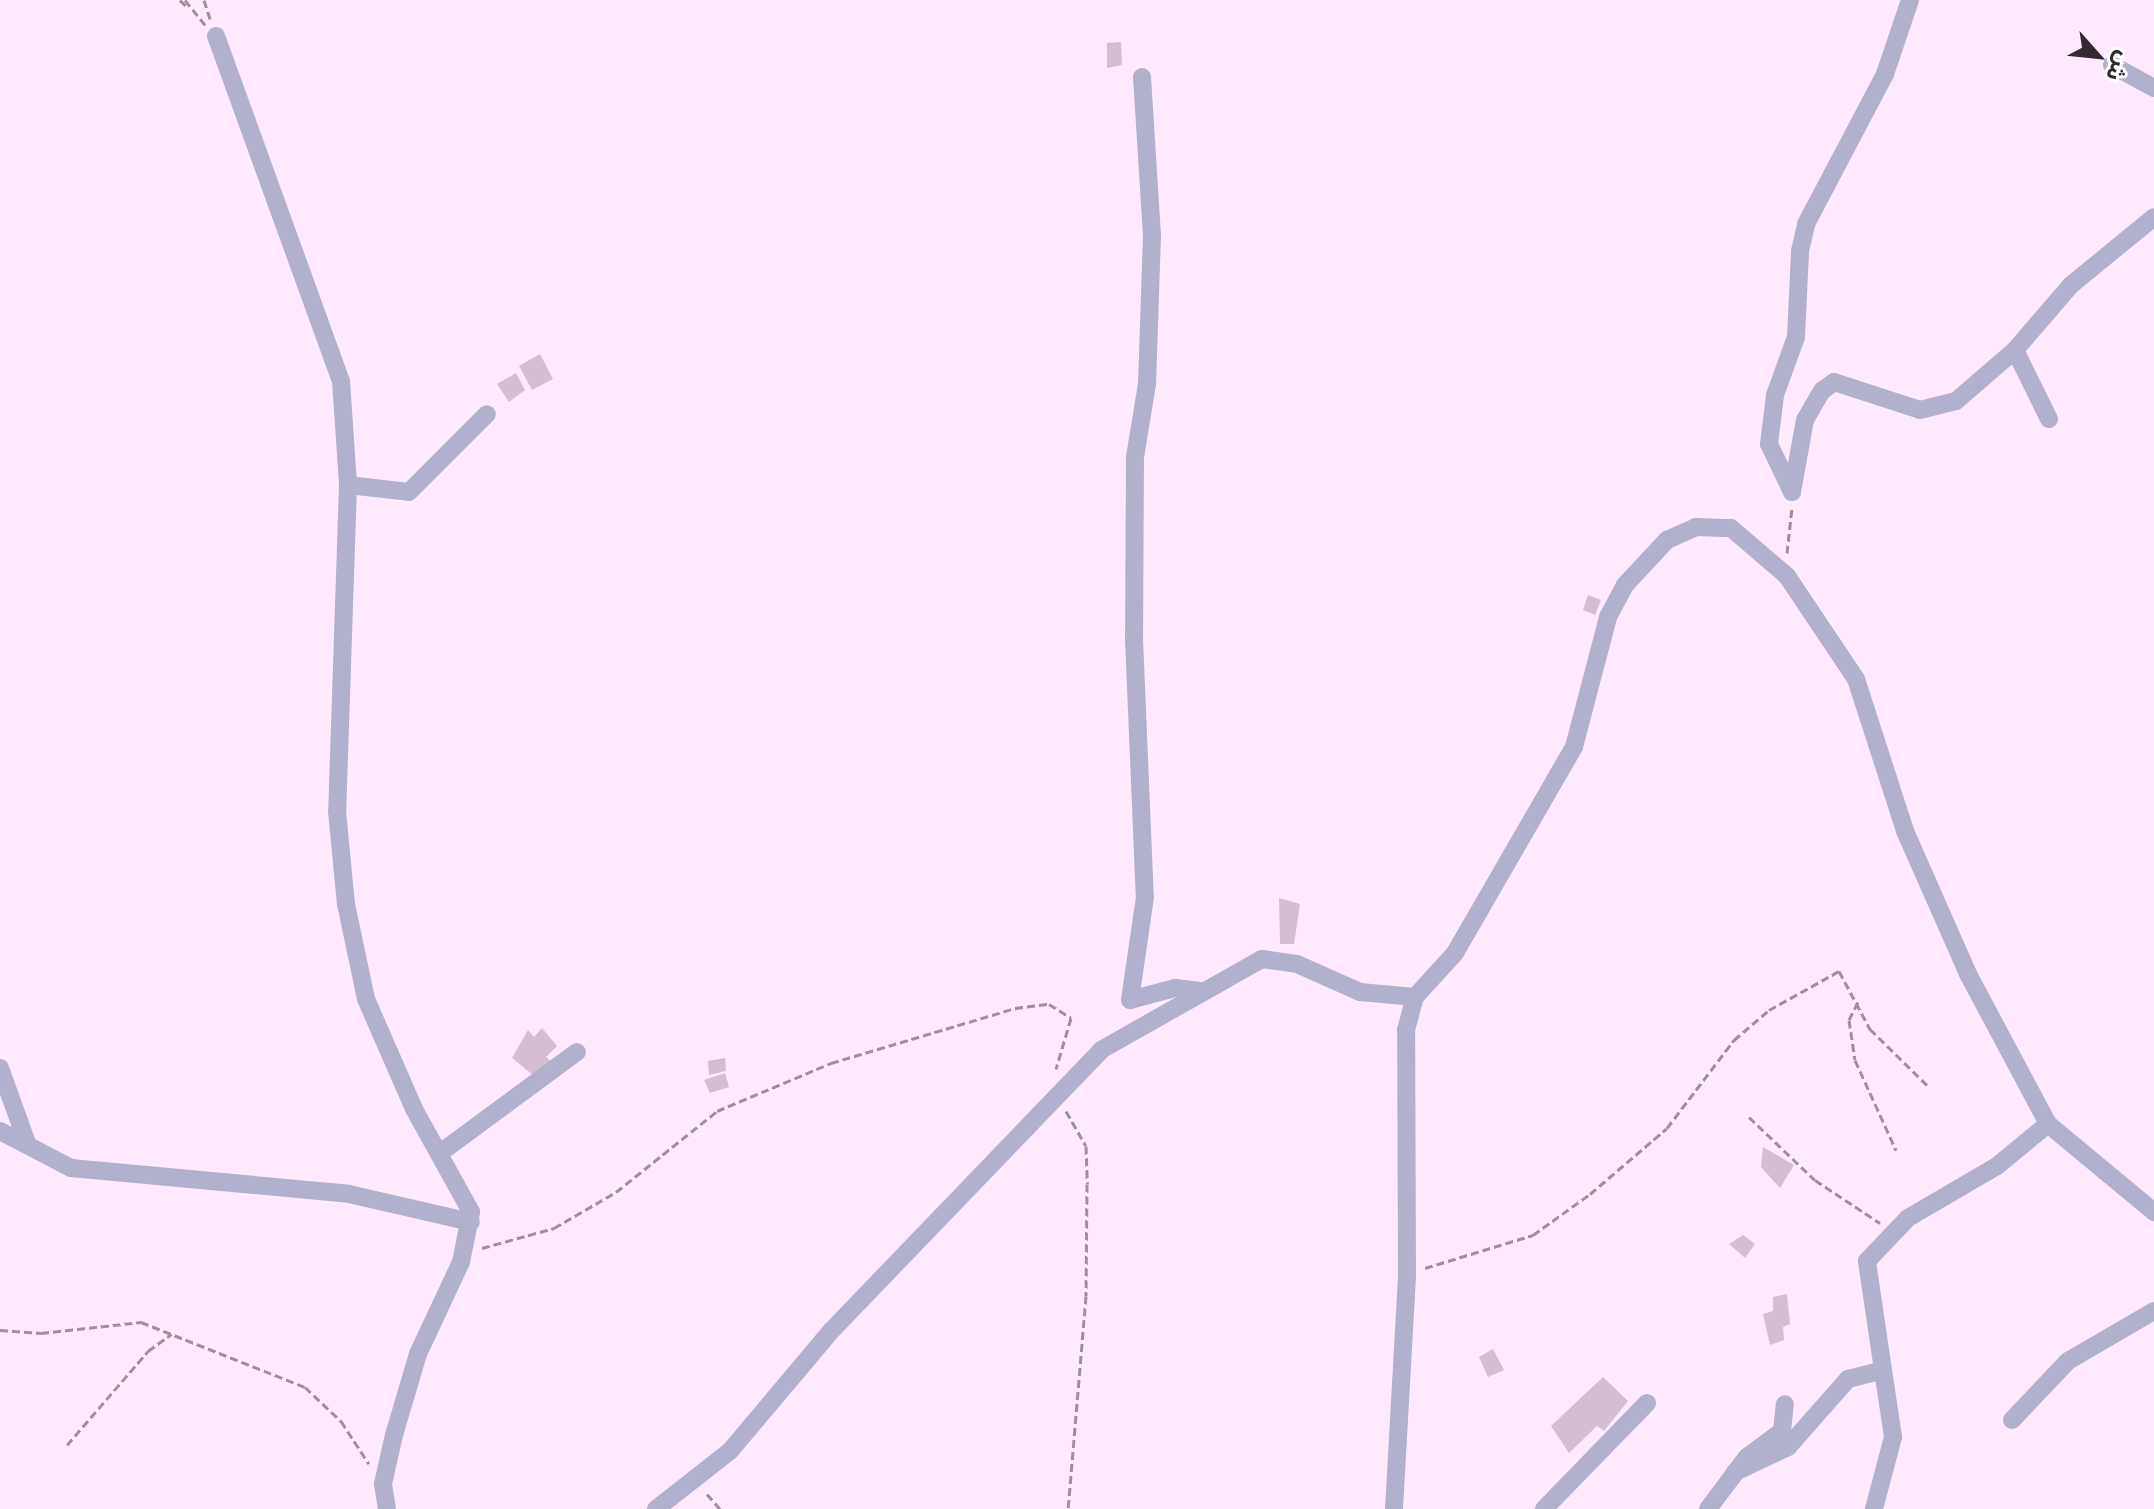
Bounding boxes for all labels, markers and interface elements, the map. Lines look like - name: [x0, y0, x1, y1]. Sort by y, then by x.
- north arrow: [2058, 16, 2138, 96]
- text: ش: [2099, 47, 2140, 87]

